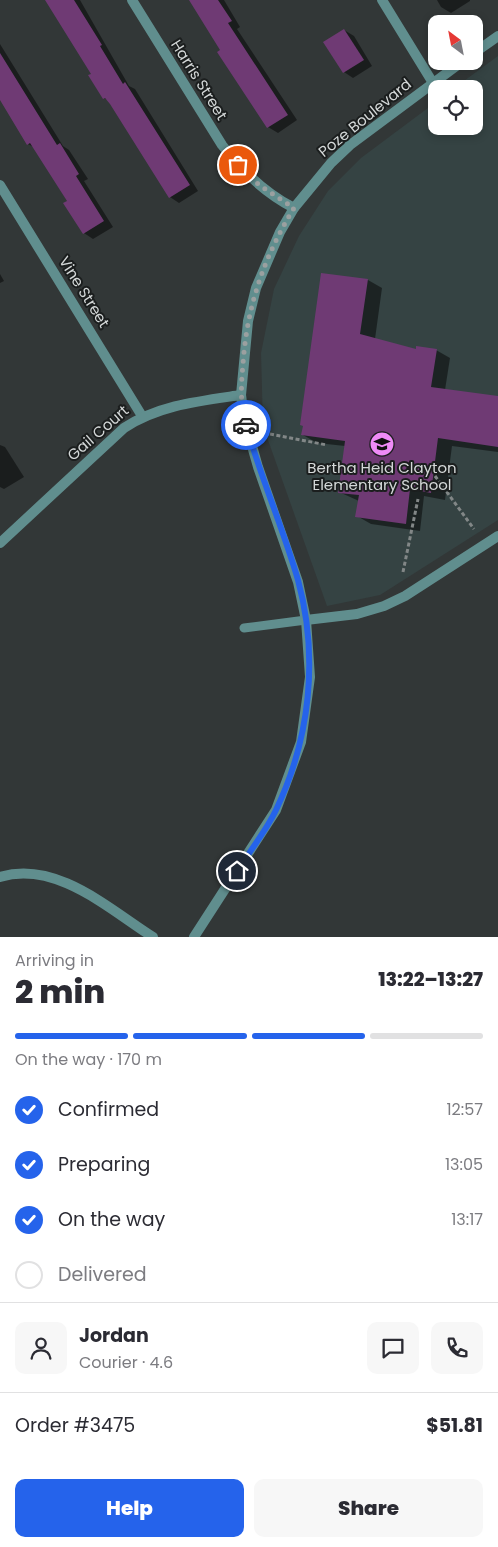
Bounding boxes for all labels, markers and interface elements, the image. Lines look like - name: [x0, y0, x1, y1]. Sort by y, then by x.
- north arrow: [428, 15, 482, 70]
- map controls: [428, 15, 483, 135]
- street label: Harris Street: [166, 36, 232, 124]
- street label: Poze Boulevard: [314, 74, 416, 162]
- button: locate: [428, 80, 483, 135]
- pin: [217, 144, 259, 186]
- icon: bag: [224, 151, 252, 179]
- street label: Vine Street: [54, 252, 115, 331]
- street label: Gail Court: [62, 400, 133, 465]
- courier: [221, 400, 271, 450]
- icon: car: [232, 411, 260, 439]
- school or university icon: Bertha Heid Clayton Elementary School: [369, 431, 395, 457]
- place label: Bertha Heid Clayton Elementary School: [307, 457, 457, 495]
- pin: [216, 850, 258, 892]
- icon: home: [223, 857, 251, 885]
- text: Arriving in: [15, 949, 94, 972]
- text: 13:22–13:27: [378, 966, 483, 993]
- text: 2 min: [15, 969, 105, 1014]
- text: On the way · 170 m: [15, 1048, 162, 1071]
- icon: check: [15, 1096, 43, 1124]
- text: Confirmed: [58, 1096, 159, 1123]
- text: 12:57: [446, 1098, 483, 1121]
- icon: check: [15, 1151, 43, 1179]
- text: Preparing: [58, 1151, 150, 1178]
- text: 13:05: [445, 1153, 483, 1176]
- icon: check: [15, 1206, 43, 1234]
- text: On the way: [58, 1206, 165, 1233]
- text: 13:17: [451, 1208, 483, 1231]
- text: Delivered: [58, 1261, 147, 1288]
- button: person: [15, 1322, 67, 1374]
- text: Jordan: [79, 1322, 149, 1349]
- button: chat: [367, 1322, 419, 1374]
- button: phone: [431, 1322, 483, 1374]
- text: Courier · 4.6: [79, 1351, 173, 1374]
- text: Order #3475: [15, 1412, 135, 1439]
- text: $51.81: [426, 1412, 483, 1439]
- button: Help: [15, 1479, 244, 1537]
- button: Share: [254, 1479, 483, 1537]

